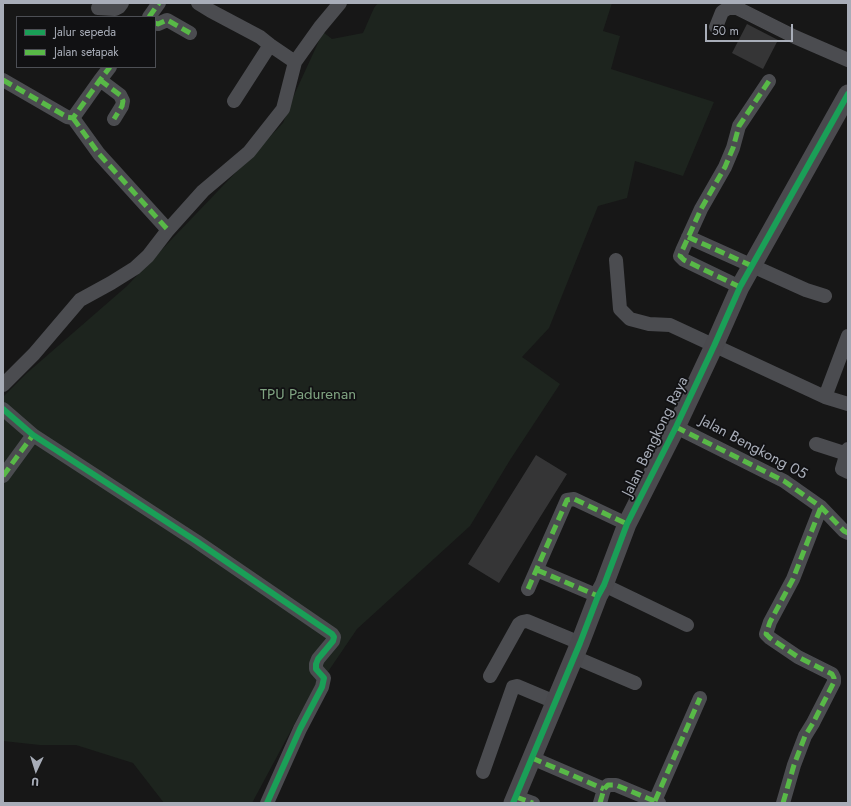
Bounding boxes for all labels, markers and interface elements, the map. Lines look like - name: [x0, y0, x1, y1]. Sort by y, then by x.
- legend: [16, 16, 156, 68]
- scale bar: [707, 16, 795, 42]
- text: 50 m: [712, 22, 739, 40]
- text: Jalur sepeda: [54, 23, 116, 41]
- text: Jalan setapak: [54, 43, 119, 61]
- street label: Jalan Bengkong Raya: [619, 374, 693, 500]
- park label: TPU Padurenan: [260, 386, 356, 404]
- street label: Jalan Bengkong 05: [696, 412, 810, 484]
- north arrow: [16, 750, 56, 790]
- text: U: [31, 774, 40, 790]

